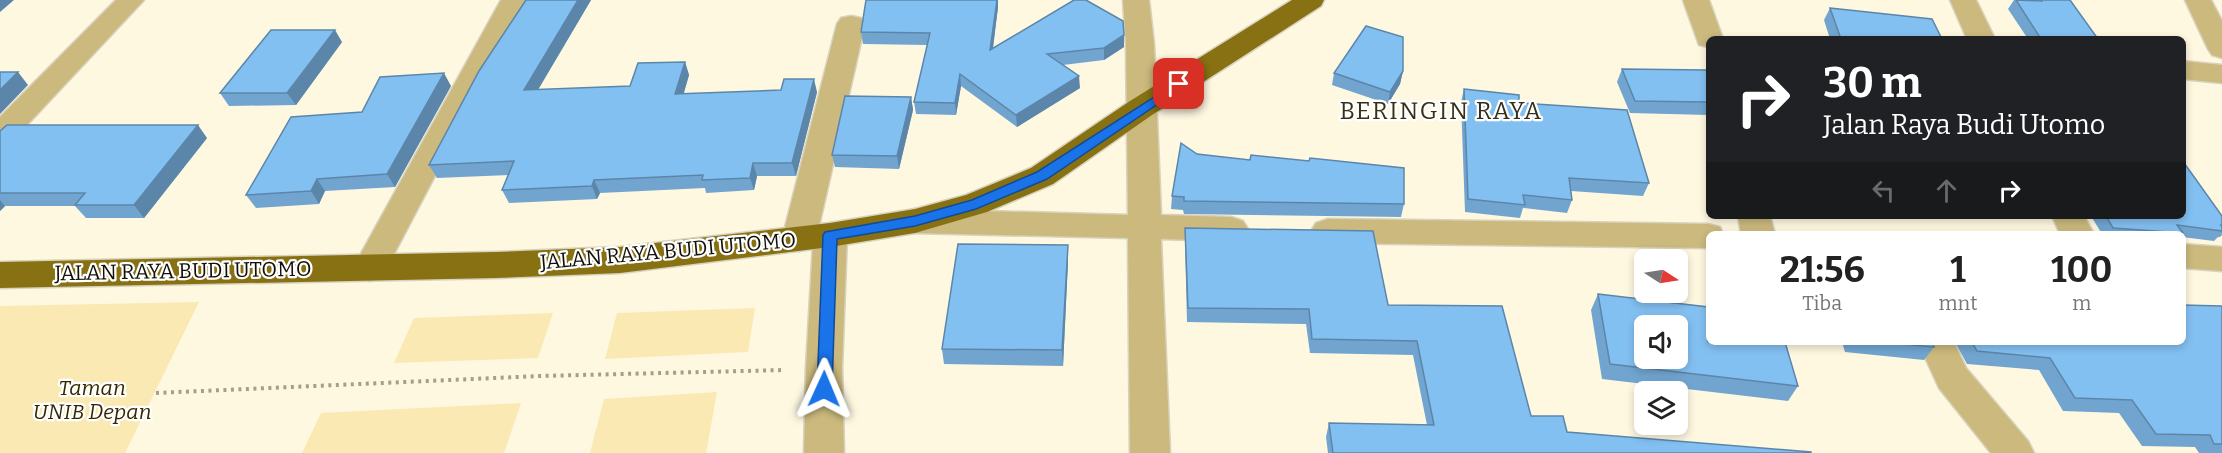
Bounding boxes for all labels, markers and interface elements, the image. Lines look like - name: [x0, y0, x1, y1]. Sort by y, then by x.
- pin: [1153, 58, 1204, 109]
- text: 30 m: [1823, 58, 1922, 108]
- icon: right: [1724, 60, 1802, 138]
- icon: arrive: [1162, 67, 1195, 100]
- district label: BERINGIN RAYA: [1339, 97, 1543, 125]
- text: Jalan Raya Budi Utomo: [1823, 109, 2105, 141]
- icon: left: [1867, 174, 1900, 207]
- icon: ahead: [1930, 174, 1963, 207]
- icon: right: [1993, 174, 2026, 207]
- street label: JALAN RAYA BUDI UTOMO: [538, 227, 797, 275]
- text: 21:56: [1780, 248, 1865, 292]
- text: 1: [1950, 248, 1966, 292]
- text: 100: [2051, 248, 2112, 292]
- north arrow: [1634, 249, 1688, 303]
- map controls: [1634, 249, 1688, 435]
- street label: JALAN RAYA BUDI UTOMO: [53, 256, 312, 286]
- text: Tiba: [1802, 291, 1842, 315]
- text: mnt: [1938, 291, 1977, 315]
- text: m: [2072, 291, 2091, 315]
- button: sound: [1634, 315, 1688, 369]
- position arrow: [792, 357, 856, 421]
- park label: Taman UNIB Depan: [33, 375, 151, 425]
- button: layers: [1634, 381, 1688, 435]

